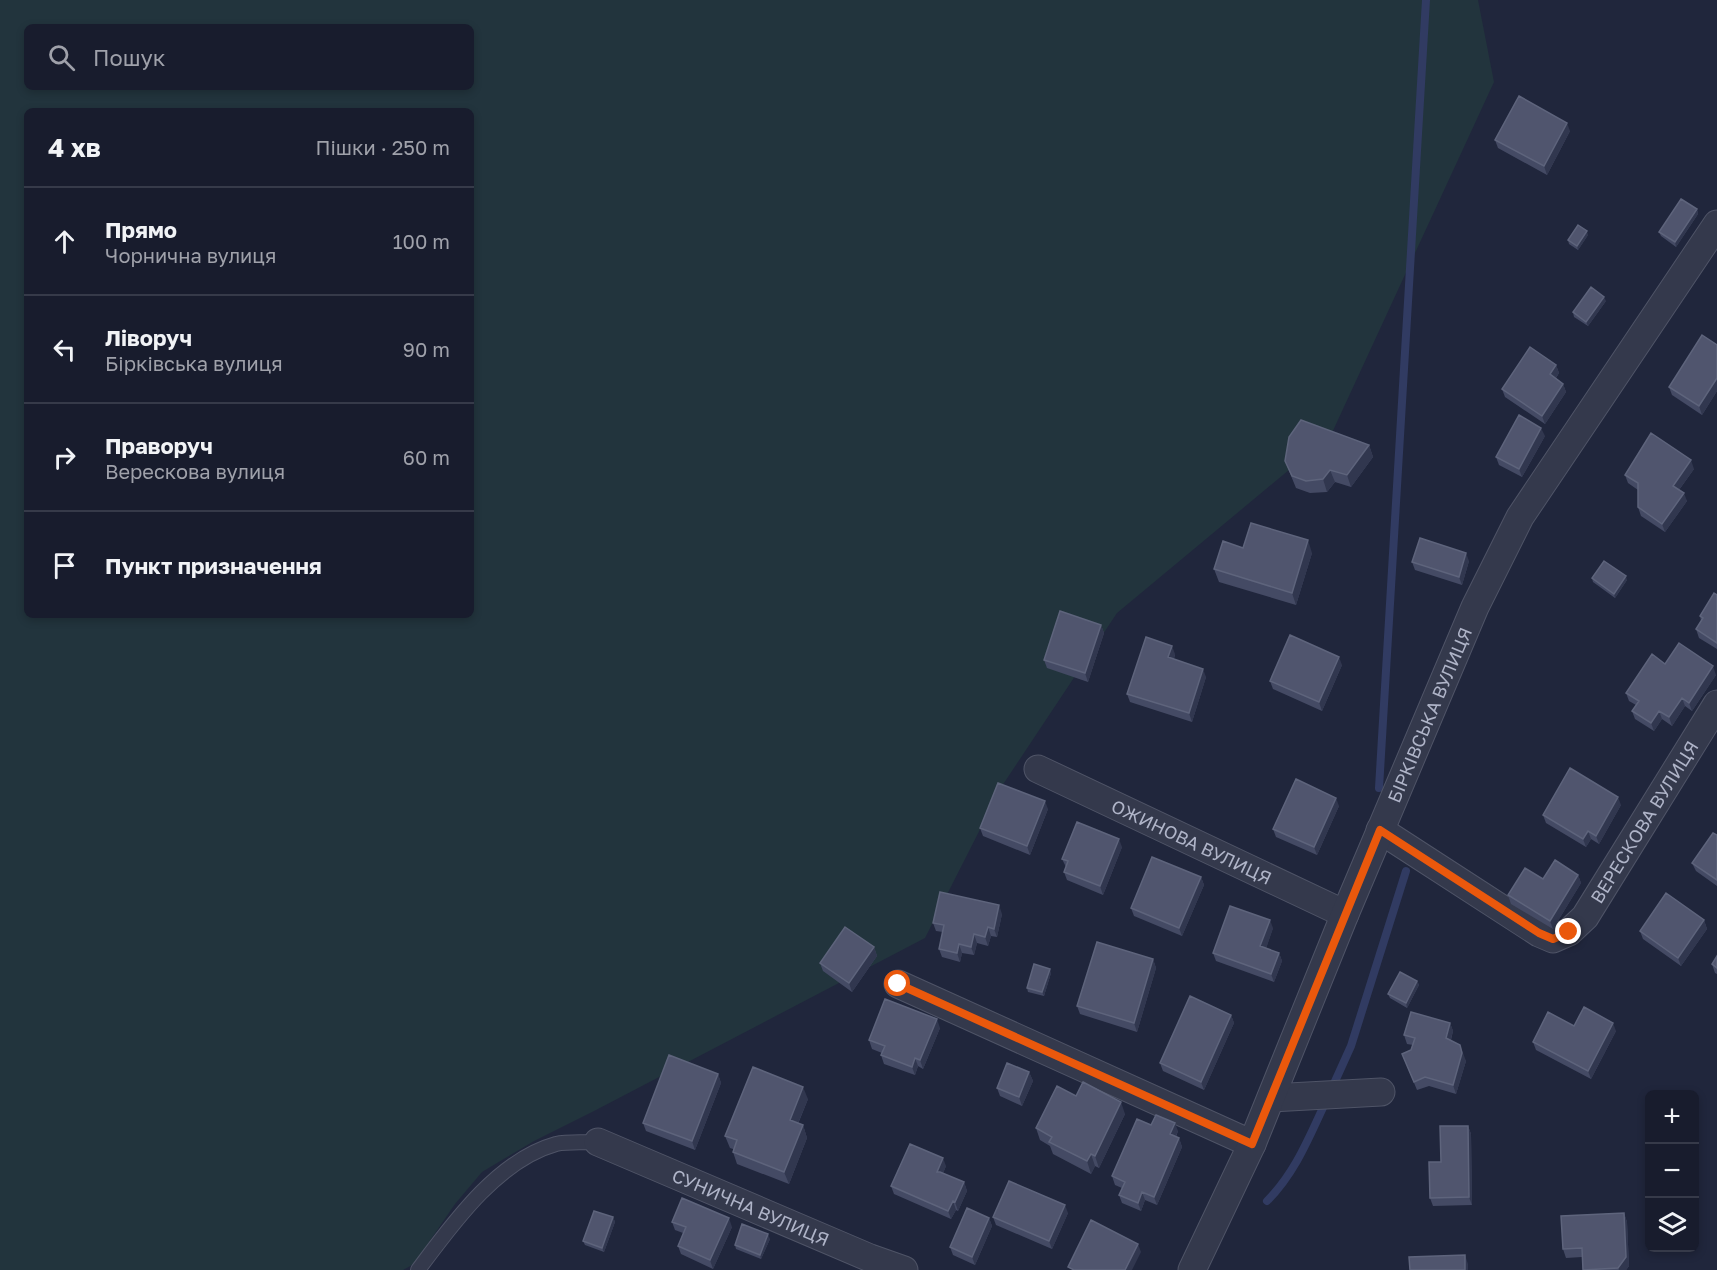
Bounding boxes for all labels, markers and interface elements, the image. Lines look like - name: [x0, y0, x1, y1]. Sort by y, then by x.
- search box: [24, 24, 474, 90]
- icon: search: [45, 41, 78, 74]
- text: Пошук: [93, 44, 166, 71]
- text: 4 хв: [48, 132, 101, 163]
- text: Пішки · 250 m: [315, 135, 450, 159]
- text: Прямо: [105, 216, 177, 243]
- icon: ahead: [48, 225, 81, 258]
- text: 100 m: [393, 229, 450, 253]
- text: Чорнична вулиця: [105, 243, 276, 267]
- text: Ліворуч: [105, 324, 192, 351]
- icon: left: [48, 333, 81, 366]
- text: 90 m: [403, 337, 450, 361]
- text: Бірківська вулиця: [105, 351, 283, 375]
- text: Праворуч: [105, 432, 213, 459]
- icon: right: [48, 441, 81, 474]
- text: 60 m: [403, 445, 450, 469]
- text: Верескова вулиця: [105, 459, 285, 483]
- icon: arrive: [48, 549, 81, 582]
- text: Пункт призначення: [105, 552, 322, 579]
- street label: БІРКІВСЬКА ВУЛИЦЯ: [1383, 624, 1476, 806]
- street label: ВЕРЕСКОВА ВУЛИЦЯ: [1585, 737, 1703, 907]
- street label: ОЖИНОВА ВУЛИЦЯ: [1108, 794, 1275, 889]
- route end: [1555, 918, 1581, 944]
- route start: [884, 970, 910, 996]
- map controls: [1645, 1090, 1699, 1252]
- button: +: [1645, 1090, 1699, 1144]
- button: −: [1645, 1144, 1699, 1198]
- street label: СУНИЧНА ВУЛИЦЯ: [669, 1164, 833, 1250]
- button: layers: [1645, 1198, 1699, 1252]

